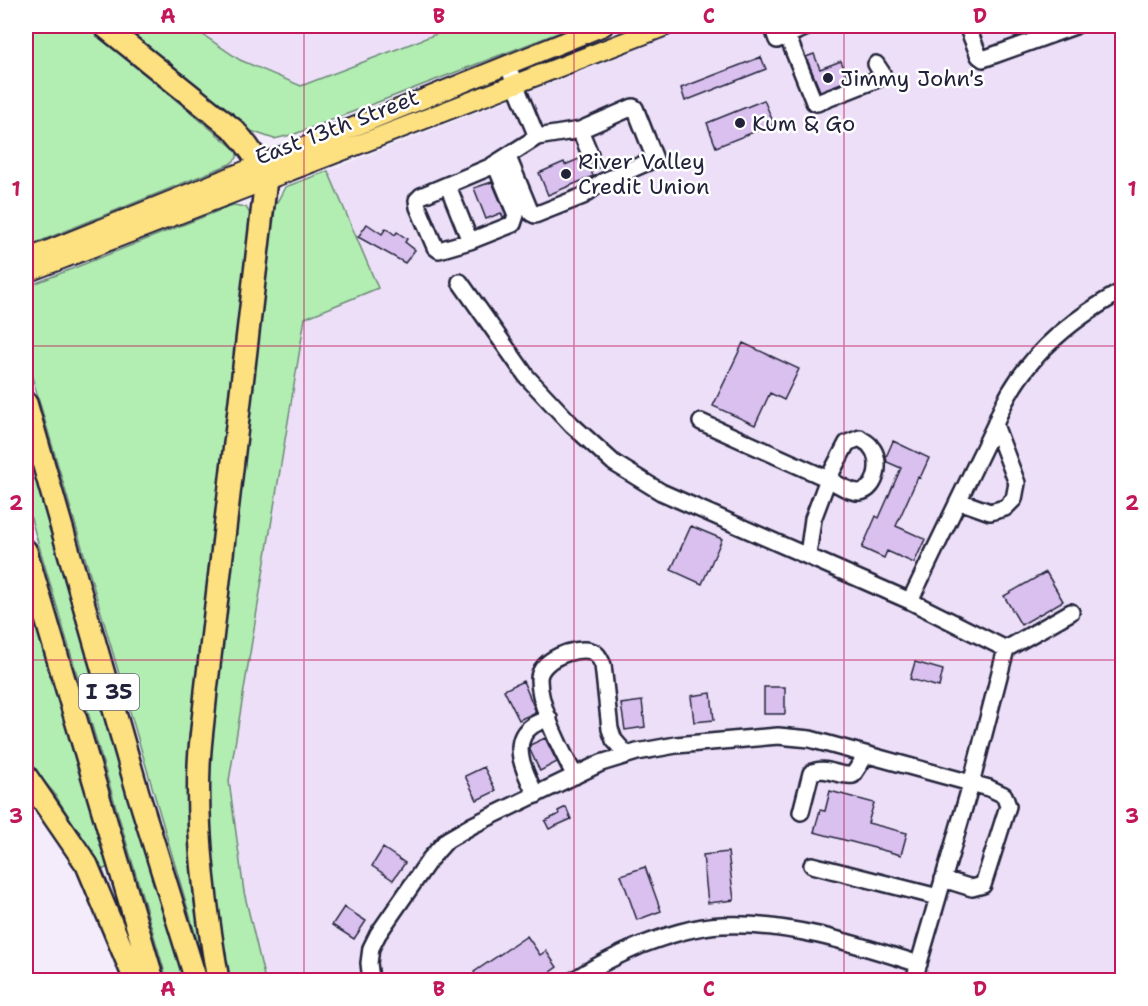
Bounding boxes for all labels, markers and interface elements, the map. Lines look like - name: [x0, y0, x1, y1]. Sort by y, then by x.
- text: A: [160, 3, 176, 29]
- text: B: [433, 3, 445, 29]
- text: C: [703, 3, 715, 29]
- text: D: [973, 3, 987, 29]
- place label: Jimmy John's: [840, 64, 984, 93]
- marker: Jimmy John's: [821, 71, 835, 85]
- street label: East 13th Street: [251, 82, 423, 172]
- place label: Kum & Go: [752, 109, 855, 138]
- marker: Kum & Go: [733, 116, 747, 130]
- place label: River Valley Credit Union: [578, 147, 710, 201]
- marker: River Valley Credit Union: [559, 167, 573, 181]
- text: 1: [11, 176, 21, 202]
- text: 1: [1127, 176, 1137, 202]
- text: 2: [9, 490, 23, 516]
- text: 2: [1125, 490, 1139, 516]
- road number: I 35: [79, 674, 139, 710]
- text: 3: [9, 803, 23, 829]
- text: 3: [1125, 803, 1139, 829]
- text: A: [160, 976, 176, 1002]
- text: B: [433, 976, 445, 1002]
- text: C: [703, 976, 715, 1002]
- text: D: [973, 976, 987, 1002]

